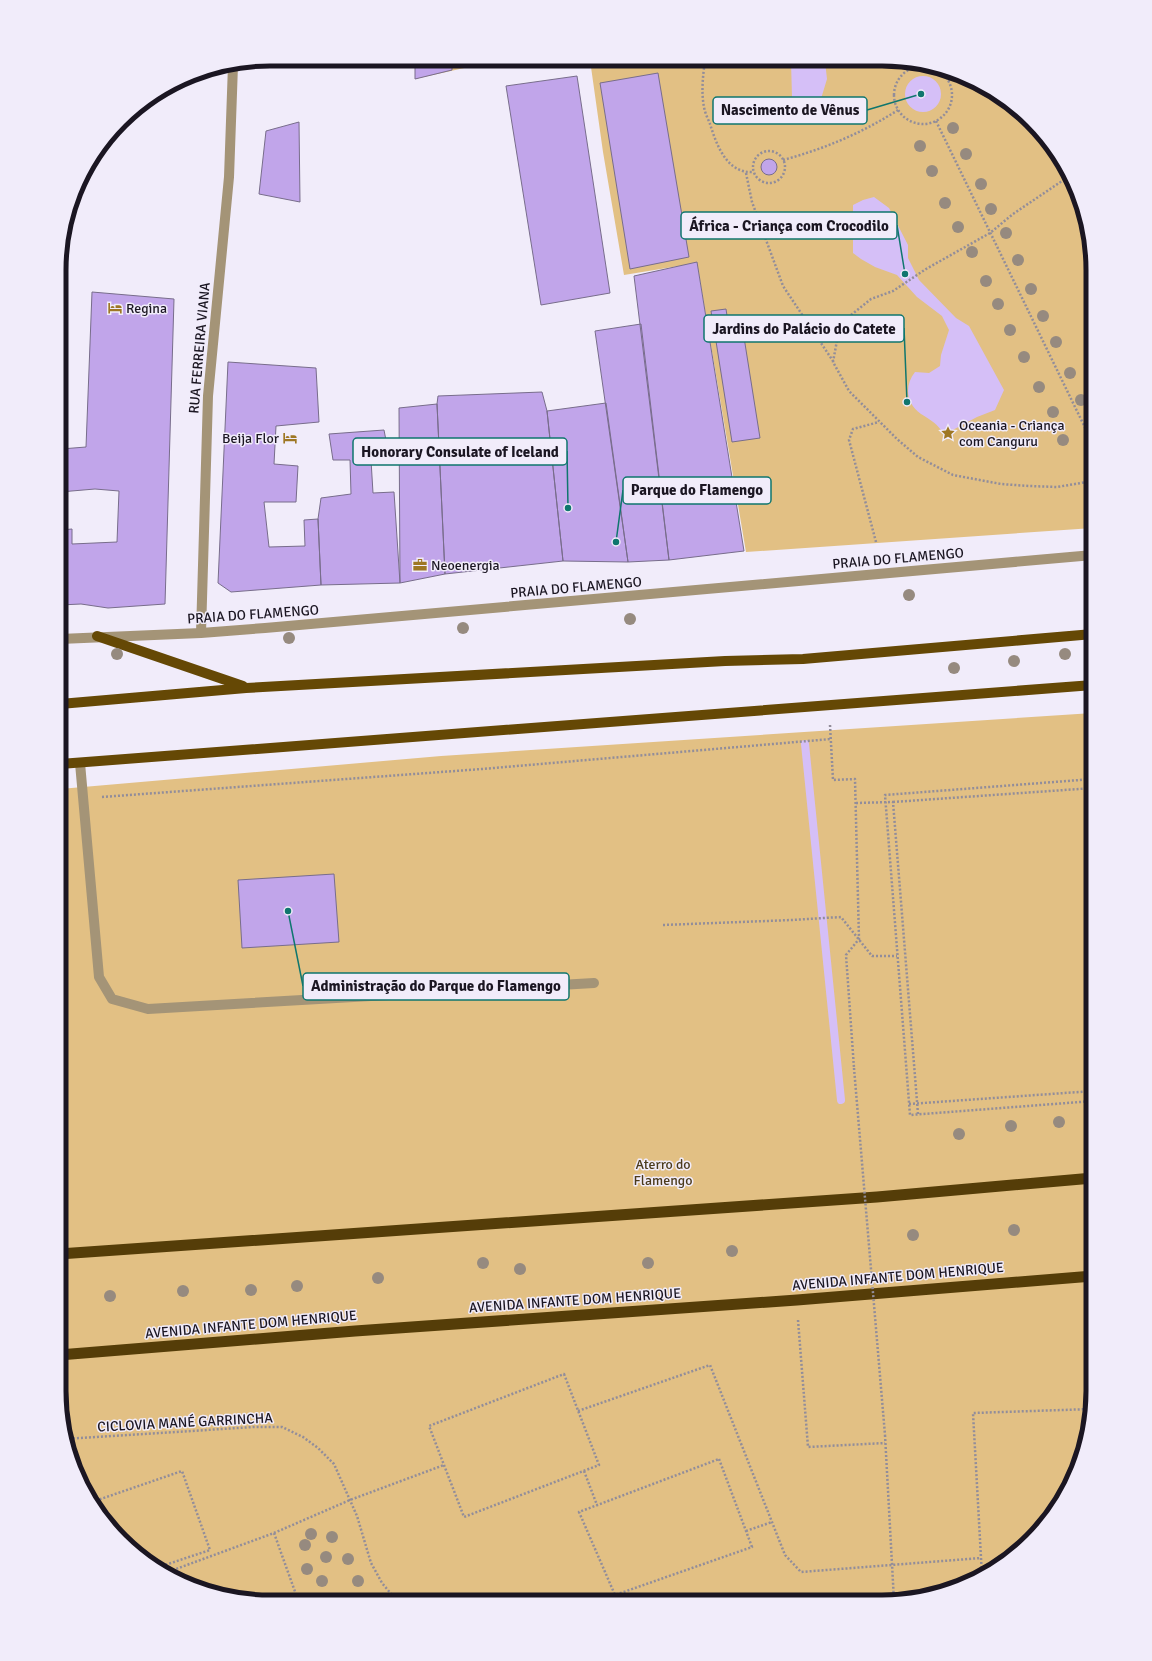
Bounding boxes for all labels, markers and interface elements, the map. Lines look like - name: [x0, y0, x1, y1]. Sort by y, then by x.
- callout: Nascimento de Vênus: [713, 97, 867, 124]
- text: Nascimento de Vênus: [721, 101, 860, 119]
- callout: África - Criança com Crocodilo: [681, 212, 897, 239]
- text: África - Criança com Crocodilo: [689, 216, 889, 235]
- street label: RUA FERREIRA VIANA: [185, 281, 214, 414]
- hotel icon: Regina: [107, 300, 123, 316]
- place label: Regina: [126, 300, 167, 317]
- callout: Jardins do Palácio do Catete: [704, 315, 904, 342]
- text: Jardins do Palácio do Catete: [712, 320, 896, 338]
- place label: Oceania - Criança com Canguru: [959, 417, 1065, 450]
- place icon: Oceania - Criança com Canguru: [940, 425, 956, 441]
- place label: Beija Flor: [222, 430, 280, 447]
- hotel icon: Beija Flor: [282, 430, 298, 446]
- callout: Honorary Consulate of Iceland: [353, 438, 567, 465]
- text: Honorary Consulate of Iceland: [361, 443, 559, 461]
- callout: Parque do Flamengo: [623, 477, 771, 504]
- text: Parque do Flamengo: [631, 481, 763, 499]
- street label: PRAIA DO FLAMENGO: [832, 544, 965, 573]
- office icon: Neoenergia: [412, 557, 428, 573]
- place label: Neoenergia: [431, 557, 500, 574]
- street label: PRAIA DO FLAMENGO: [510, 573, 643, 602]
- street label: PRAIA DO FLAMENGO: [187, 601, 319, 628]
- callout: Administração do Parque do Flamengo: [303, 973, 569, 1000]
- text: Administração do Parque do Flamengo: [311, 977, 561, 995]
- park label: Aterro do Flamengo: [633, 1156, 693, 1189]
- street label: AVENIDA INFANTE DOM HENRIQUE: [791, 1259, 1005, 1294]
- street label: AVENIDA INFANTE DOM HENRIQUE: [468, 1285, 682, 1316]
- street label: AVENIDA INFANTE DOM HENRIQUE: [144, 1307, 358, 1342]
- street label: CICLOVIA MANÉ GARRINCHA: [97, 1409, 274, 1436]

